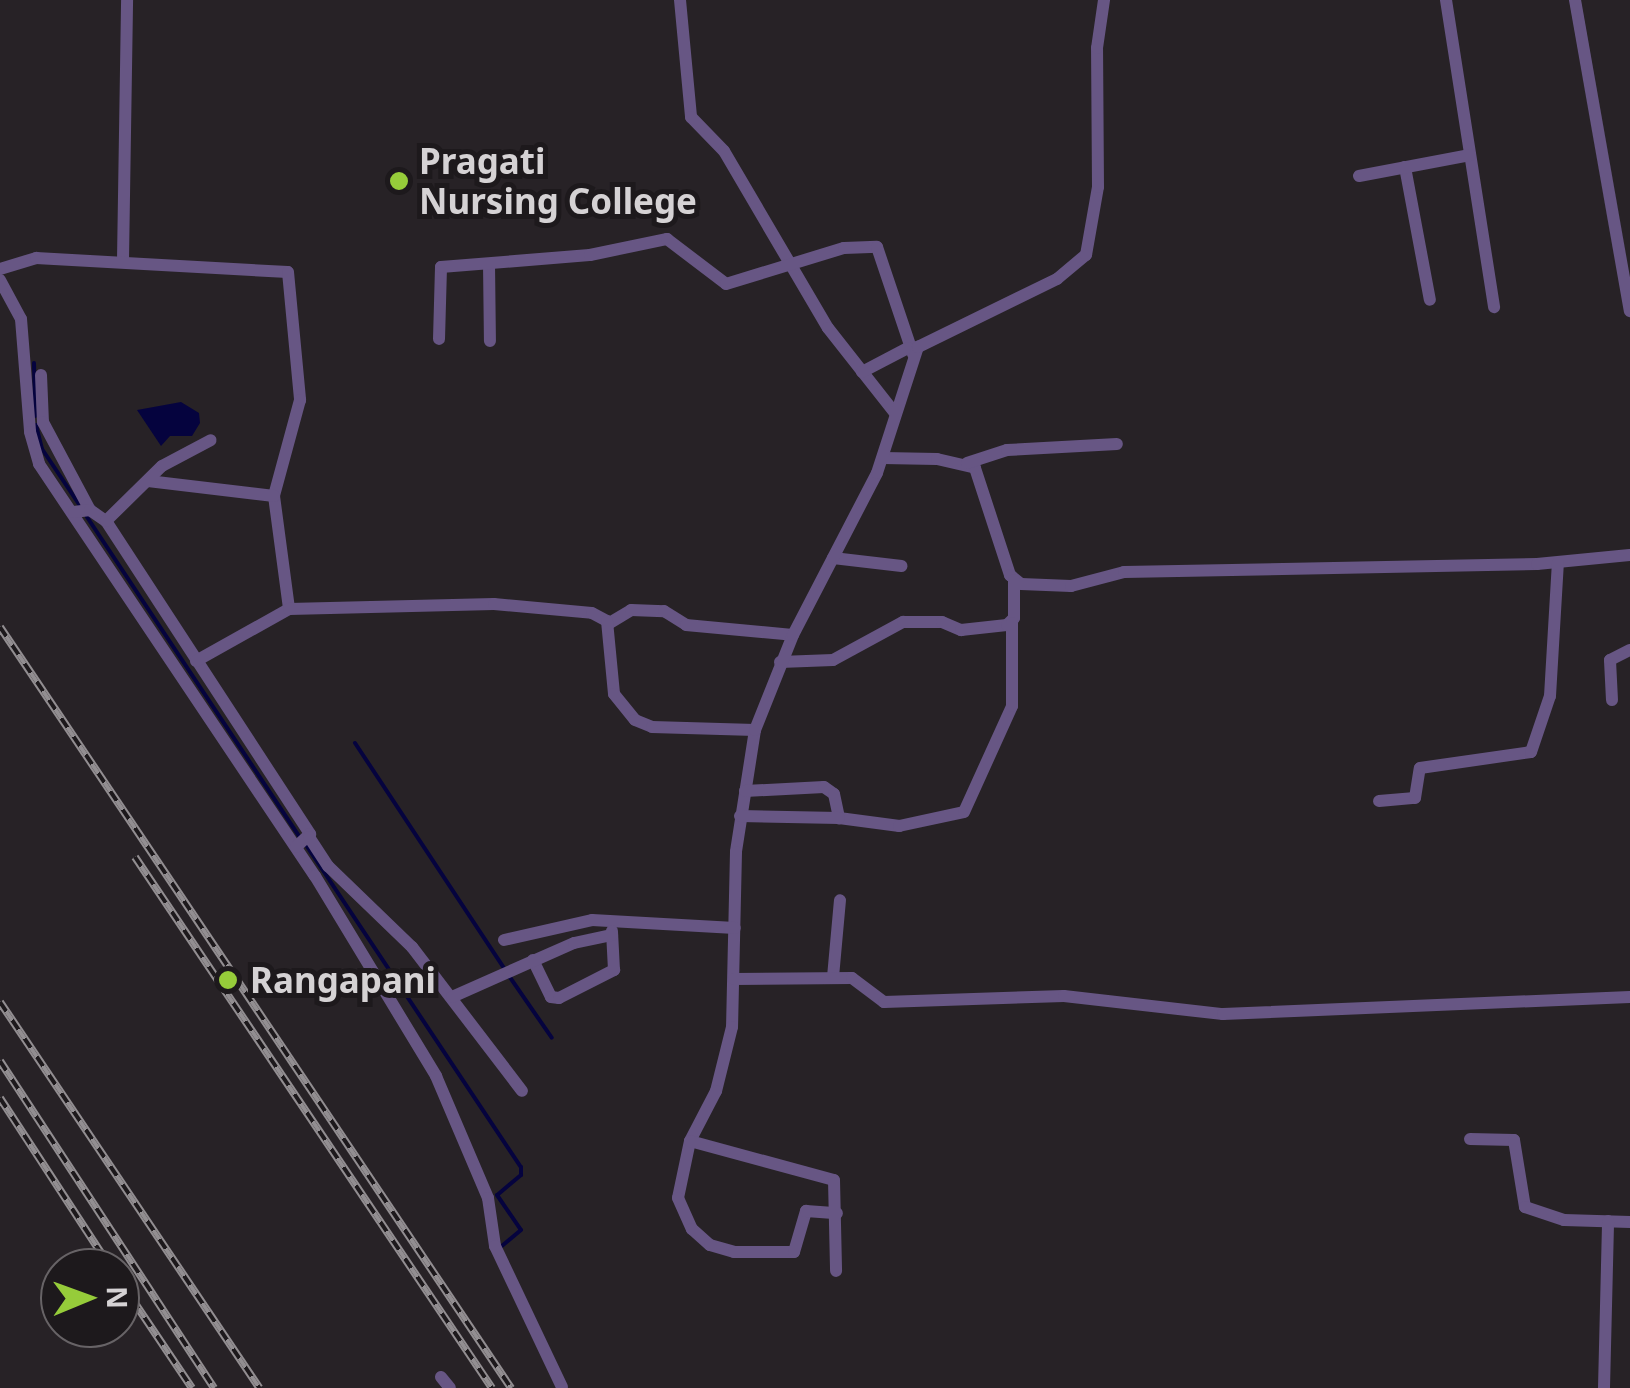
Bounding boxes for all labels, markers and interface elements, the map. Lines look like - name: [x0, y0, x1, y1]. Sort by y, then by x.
- place label: Pragati Nursing College: [419, 140, 697, 222]
- marker: Pragati Nursing College: [388, 170, 410, 192]
- place label: Rangapani: [250, 959, 436, 1001]
- marker: Rangapani: [215, 967, 241, 993]
- north arrow: [40, 1248, 140, 1348]
- text: N: [99, 1286, 137, 1309]

